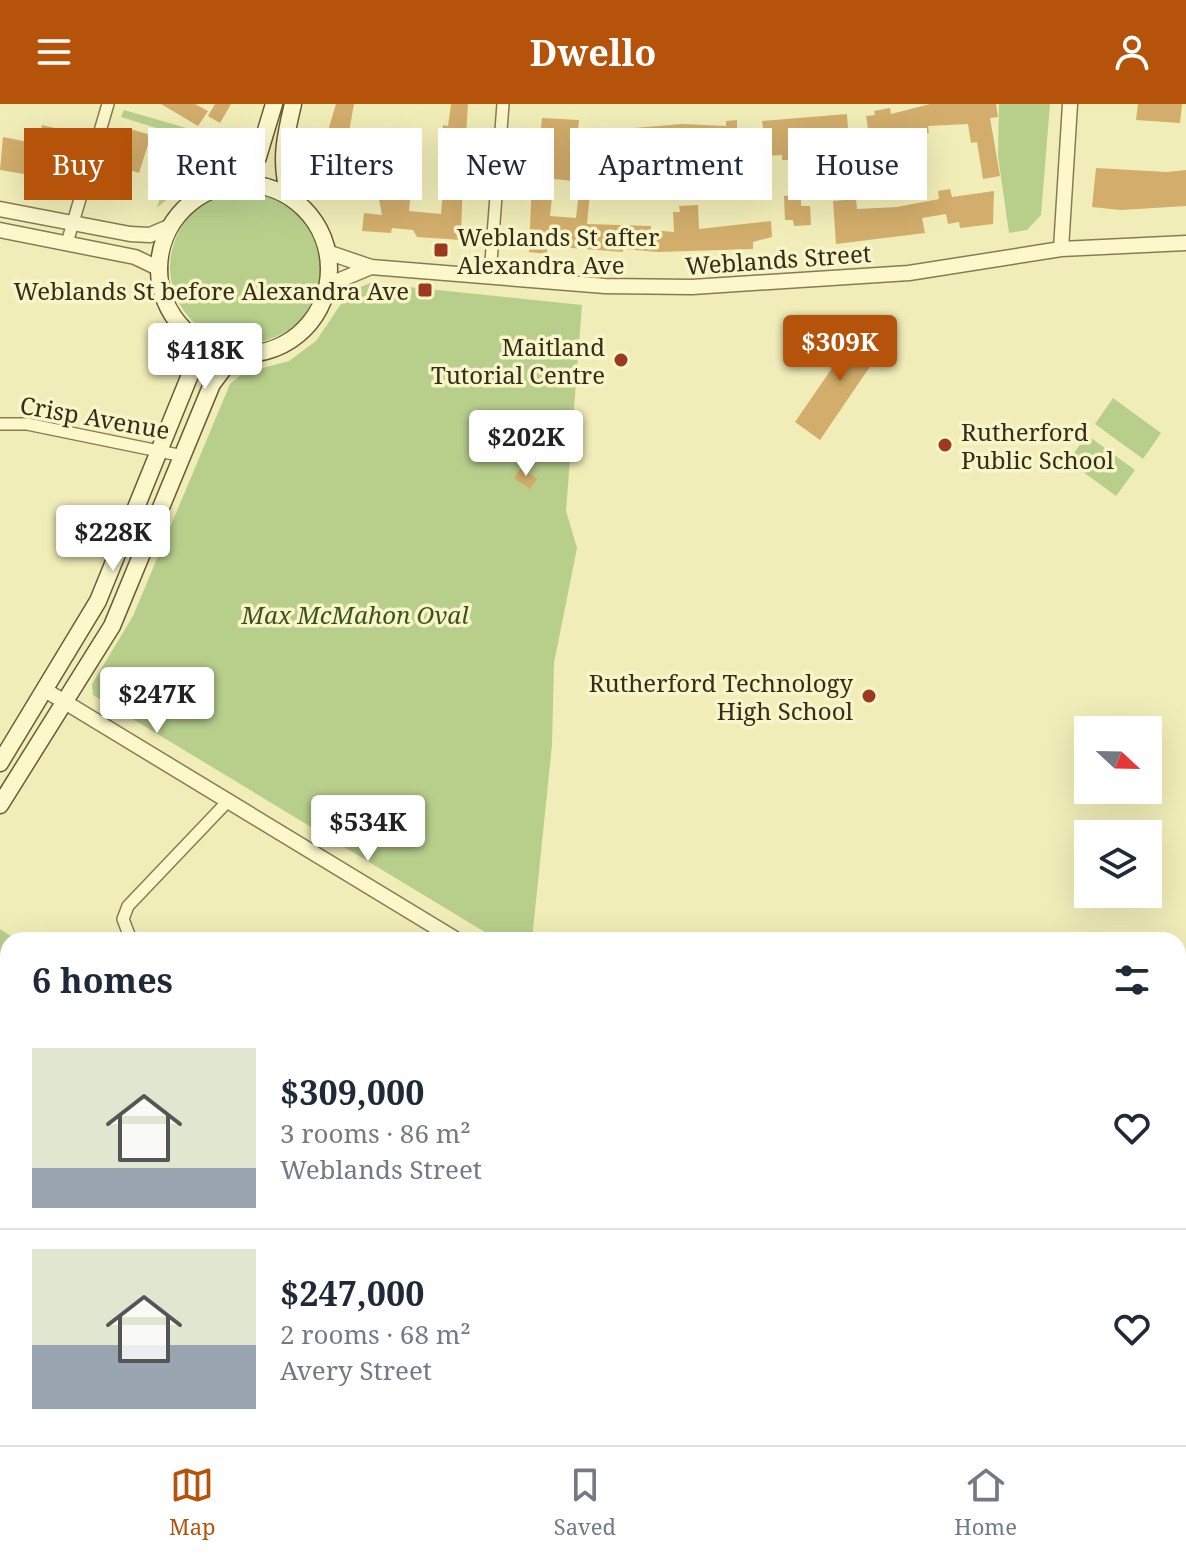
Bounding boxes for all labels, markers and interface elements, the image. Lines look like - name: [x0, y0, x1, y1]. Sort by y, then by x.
- text: Dwello: [530, 28, 656, 77]
- icon: menu: [32, 30, 76, 74]
- icon: person: [1110, 30, 1154, 74]
- chip: Buy: [24, 128, 132, 200]
- chip: Rent: [148, 128, 265, 200]
- chip: Filters: [281, 128, 422, 200]
- chip: New: [438, 128, 554, 200]
- chip: Apartment: [570, 128, 772, 200]
- chip: House: [788, 128, 927, 200]
- place label: Weblands St after Alexandra Ave: [457, 220, 659, 281]
- street label: Weblands Street: [684, 236, 872, 282]
- marker: Weblands St after Alexandra Ave: [432, 241, 450, 259]
- place label: Weblands St before Alexandra Ave: [14, 274, 409, 307]
- marker: Weblands St before Alexandra Ave: [416, 281, 434, 299]
- pin: $309K: [784, 315, 896, 383]
- pin: $418K: [149, 323, 261, 391]
- text: $309K: [801, 323, 879, 359]
- place label: Maitland Tutorial Centre: [431, 330, 605, 391]
- text: $418K: [166, 331, 244, 367]
- marker: Maitland Tutorial Centre: [612, 351, 630, 369]
- street label: Crisp Avenue: [18, 388, 172, 446]
- pin: $202K: [470, 410, 582, 478]
- place label: Rutherford Public School: [961, 415, 1114, 476]
- text: $202K: [487, 418, 565, 454]
- marker: Rutherford Public School: [936, 436, 954, 454]
- pin: $228K: [57, 505, 169, 573]
- text: $228K: [74, 513, 152, 549]
- park label: Max McMahon Oval: [240, 598, 469, 631]
- place label: Rutherford Technology High School: [589, 666, 854, 727]
- pin: $247K: [101, 667, 213, 735]
- text: $247K: [118, 675, 196, 711]
- marker: Rutherford Technology High School: [860, 687, 878, 705]
- north arrow: [1074, 716, 1162, 804]
- map controls: [1074, 716, 1162, 908]
- pin: $534K: [312, 795, 424, 863]
- text: $534K: [329, 803, 407, 839]
- button: layers: [1074, 820, 1162, 908]
- text: 6 homes: [32, 957, 173, 1003]
- icon: filters: [1110, 958, 1154, 1002]
- text: $309,000: [280, 1069, 424, 1115]
- icon: home: [96, 1080, 192, 1176]
- icon: heart: [1110, 1106, 1154, 1150]
- text: 3 rooms · 86 m²: [280, 1115, 471, 1151]
- text: Weblands Street: [280, 1151, 482, 1187]
- text: $247,000: [280, 1270, 424, 1316]
- icon: home: [96, 1281, 192, 1377]
- icon: heart: [1110, 1307, 1154, 1351]
- text: 2 rooms · 68 m²: [280, 1316, 471, 1352]
- text: Avery Street: [280, 1352, 432, 1388]
- tab: Map: [169, 1463, 216, 1541]
- tab: Saved: [554, 1463, 616, 1541]
- tab: Home: [954, 1463, 1017, 1541]

